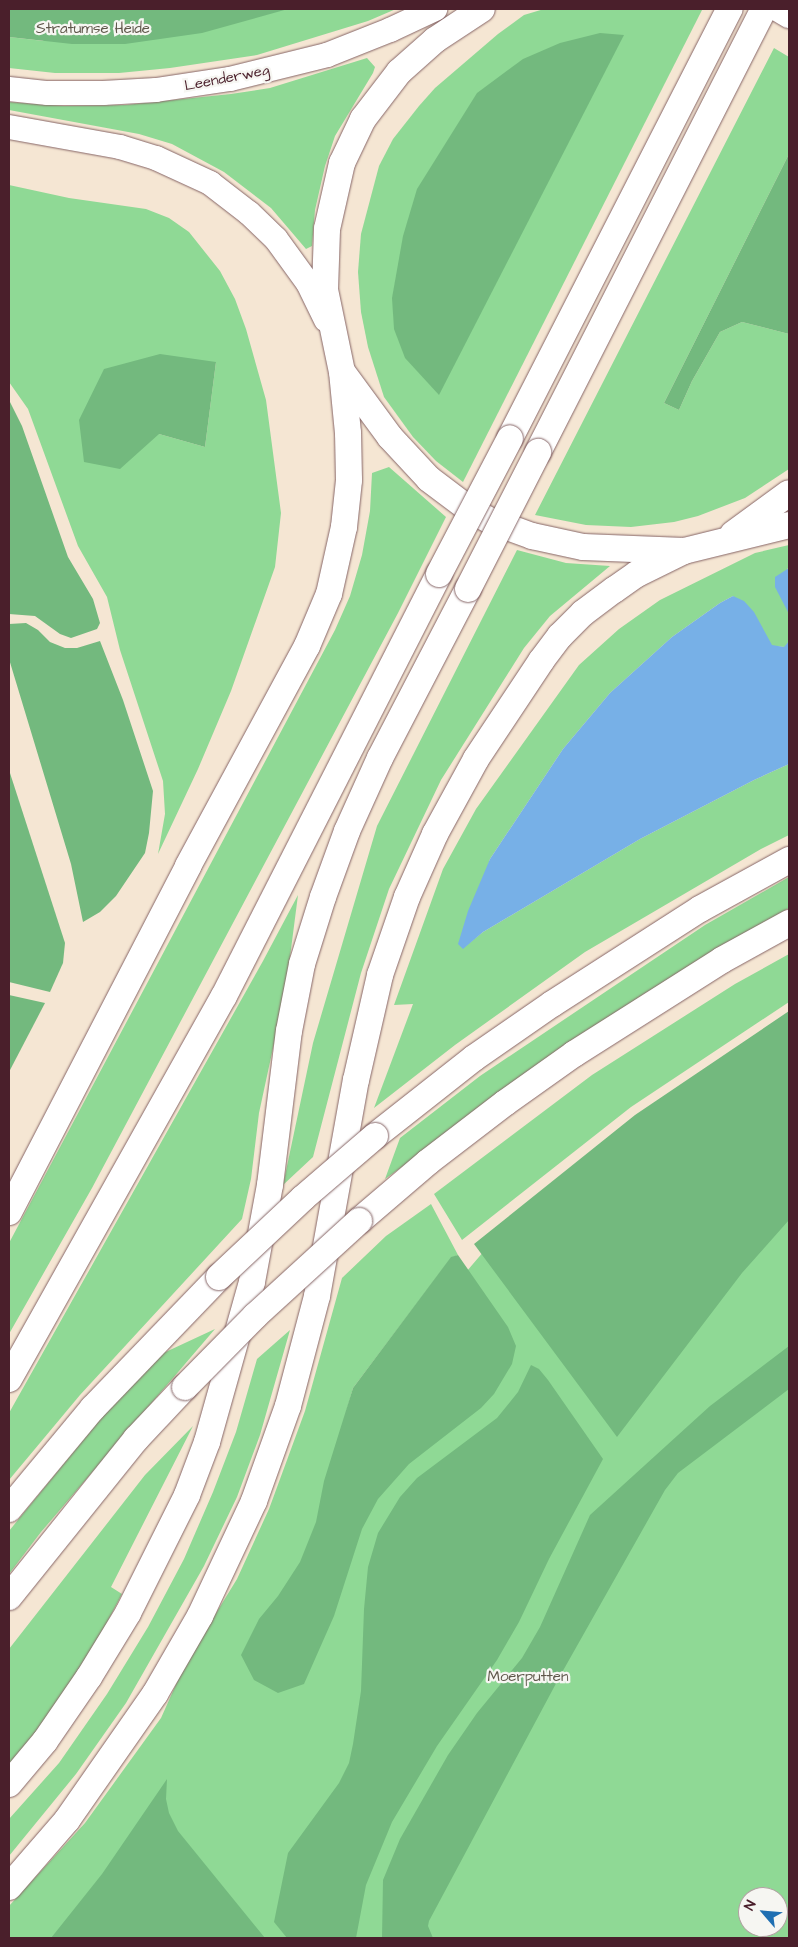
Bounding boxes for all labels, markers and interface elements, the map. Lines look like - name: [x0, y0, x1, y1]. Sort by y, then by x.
- park label: Stratumse Heide: [36, 20, 150, 38]
- street label: Leenderweg: [183, 61, 271, 95]
- park label: Moerputten: [488, 1668, 568, 1686]
- north arrow: [738, 1887, 788, 1937]
- text: N: [740, 1897, 761, 1914]

